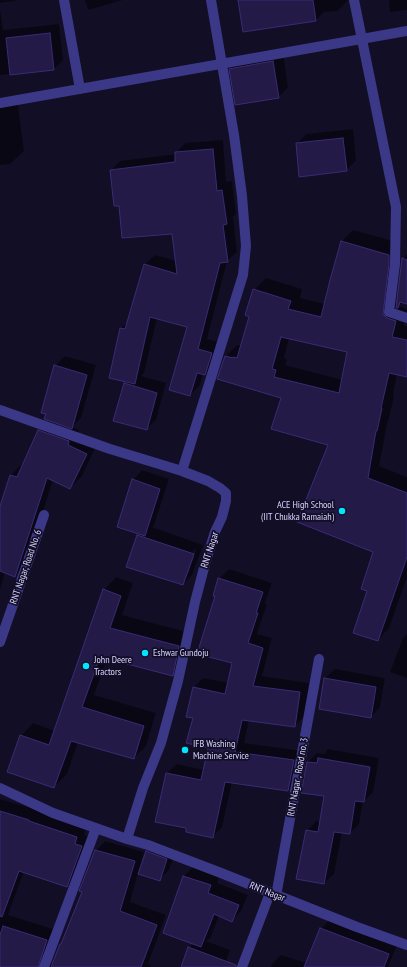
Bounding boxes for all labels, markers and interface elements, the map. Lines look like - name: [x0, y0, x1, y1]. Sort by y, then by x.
- place label: ACE High School (IIT Chukka Ramaiah): [261, 499, 334, 522]
- marker: ACE High School (IIT Chukka Ramaiah): [337, 506, 347, 516]
- street label: RNT Nagar, Road No. 6: [8, 528, 44, 606]
- street label: RNT Nagar: [199, 530, 221, 570]
- place label: Eshwar Gundoju: [153, 647, 209, 659]
- marker: Eshwar Gundoju: [140, 648, 150, 658]
- place label: John Deere Tractors: [94, 654, 132, 678]
- marker: John Deere Tractors: [81, 661, 91, 671]
- street label: RNT Nagar , Road no. 3: [285, 737, 311, 817]
- place label: IFB Washing Machine Service: [193, 738, 249, 762]
- marker: IFB Washing Machine Service: [180, 745, 190, 755]
- street label: RNT Nagar: [248, 879, 286, 905]

